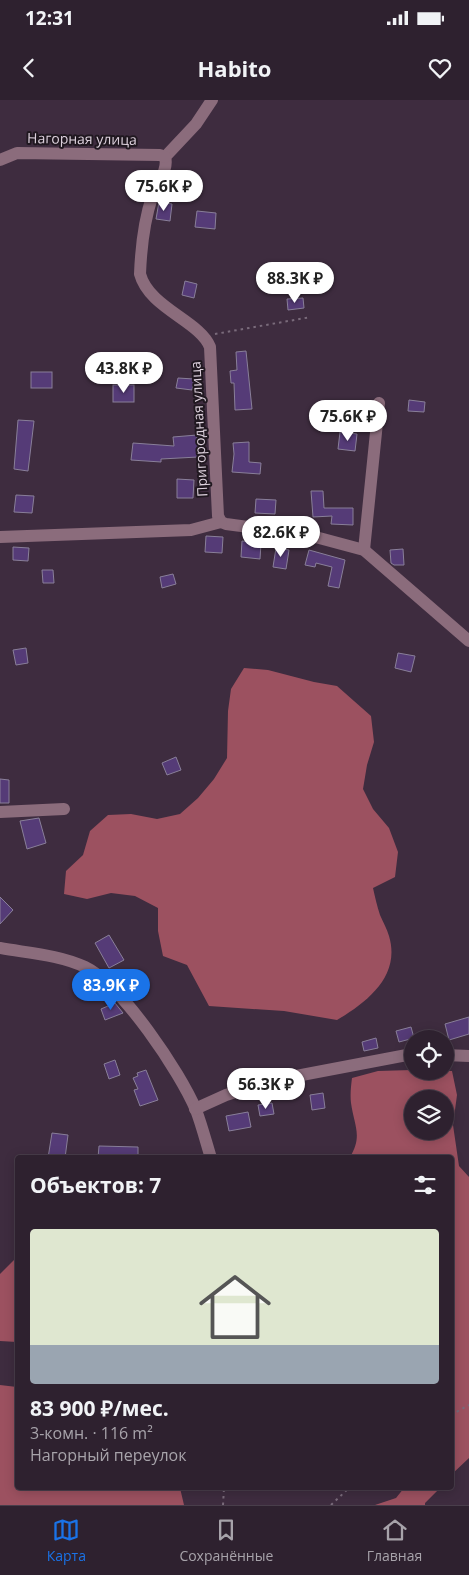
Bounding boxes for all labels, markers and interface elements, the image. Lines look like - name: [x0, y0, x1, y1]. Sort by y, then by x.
- text: 12:31: [25, 5, 74, 31]
- text: Habito: [198, 53, 271, 83]
- icon: back: [15, 54, 43, 82]
- icon: heart: [426, 54, 454, 82]
- street label: Нагорная улица: [27, 128, 137, 149]
- pin: 75.6K ₽: [118, 170, 210, 212]
- text: 75.6K ₽: [136, 175, 192, 197]
- pin: 88.3K ₽: [249, 262, 341, 304]
- text: 88.3K ₽: [267, 267, 323, 289]
- pin: 43.8K ₽: [78, 352, 170, 394]
- text: 43.8K ₽: [96, 357, 152, 379]
- street label: Пригородная улица: [185, 361, 212, 497]
- pin: 75.6K ₽: [302, 400, 394, 442]
- text: 75.6K ₽: [320, 405, 376, 427]
- pin: 82.6K ₽: [235, 516, 327, 558]
- text: 82.6K ₽: [253, 521, 309, 543]
- pin: 83.9K ₽: [65, 968, 157, 1011]
- text: 83.9K ₽: [83, 974, 139, 996]
- map controls: [404, 1030, 454, 1140]
- button: locate: [404, 1030, 454, 1080]
- pin: 56.3K ₽: [220, 1068, 312, 1110]
- text: 56.3K ₽: [238, 1073, 294, 1095]
- button: layers: [404, 1090, 454, 1140]
- text: Объектов: 7: [30, 1171, 161, 1199]
- icon: filters: [411, 1171, 439, 1199]
- icon: home: [190, 1262, 280, 1352]
- text: 83 900 ₽/мес.: [30, 1394, 169, 1422]
- text: 3-комн. · 116 m²: [30, 1422, 153, 1444]
- text: Нагорный переулок: [30, 1444, 186, 1466]
- tab: Карта: [47, 1516, 86, 1565]
- tab: Сохранённые: [179, 1516, 273, 1565]
- tab: Главная: [367, 1516, 422, 1565]

